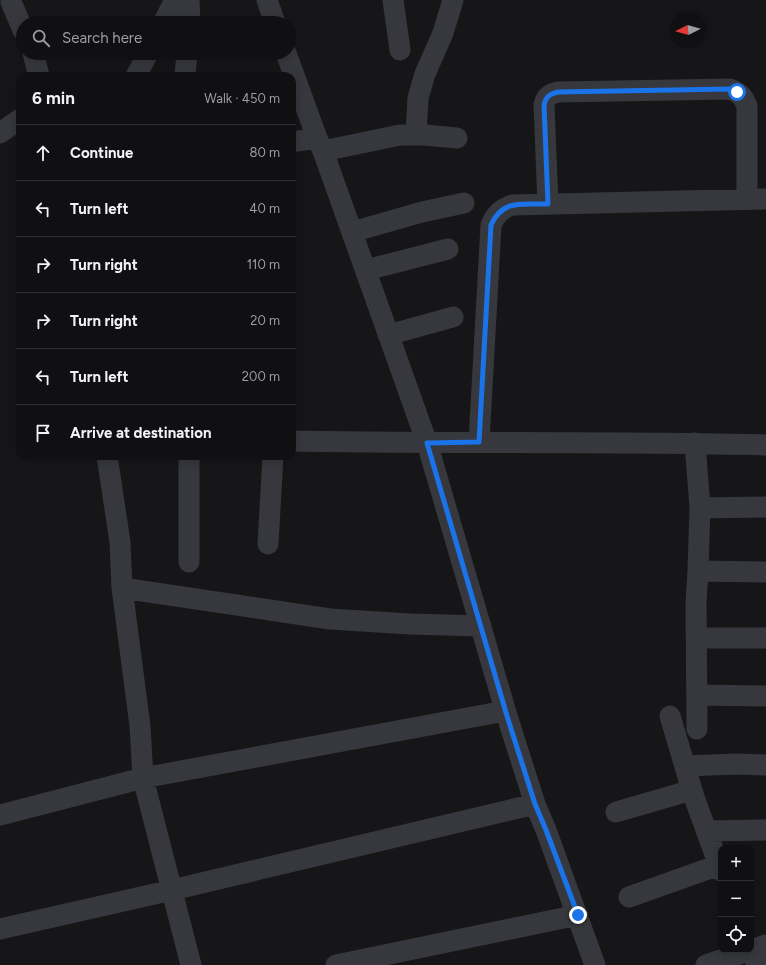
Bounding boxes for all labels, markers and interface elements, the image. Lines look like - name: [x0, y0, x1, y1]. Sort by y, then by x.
- north arrow: [670, 12, 706, 48]
- search box: [16, 16, 296, 60]
- icon: search: [30, 27, 52, 49]
- text: Search here: [62, 29, 142, 47]
- route start: [728, 83, 746, 101]
- text: 6 min: [32, 88, 75, 108]
- text: Walk · 450 m: [204, 91, 280, 106]
- icon: ahead: [32, 142, 54, 164]
- text: Continue: [70, 144, 133, 162]
- text: 80 m: [249, 145, 280, 160]
- icon: left: [32, 198, 54, 220]
- text: Turn left: [70, 200, 128, 218]
- text: 40 m: [249, 201, 280, 216]
- icon: right: [32, 254, 54, 276]
- text: Turn right: [70, 256, 138, 274]
- text: 110 m: [247, 257, 280, 272]
- icon: right: [32, 310, 54, 332]
- text: Turn right: [70, 312, 138, 330]
- text: 20 m: [250, 313, 280, 328]
- icon: left: [32, 366, 54, 388]
- text: Turn left: [70, 368, 128, 386]
- text: 200 m: [242, 369, 280, 384]
- icon: arrive: [32, 422, 54, 444]
- text: Arrive at destination: [70, 424, 211, 442]
- map controls: [718, 845, 754, 953]
- button: +: [718, 845, 754, 881]
- button: −: [718, 881, 754, 917]
- route end: [569, 906, 587, 924]
- button: locate: [718, 917, 754, 953]

